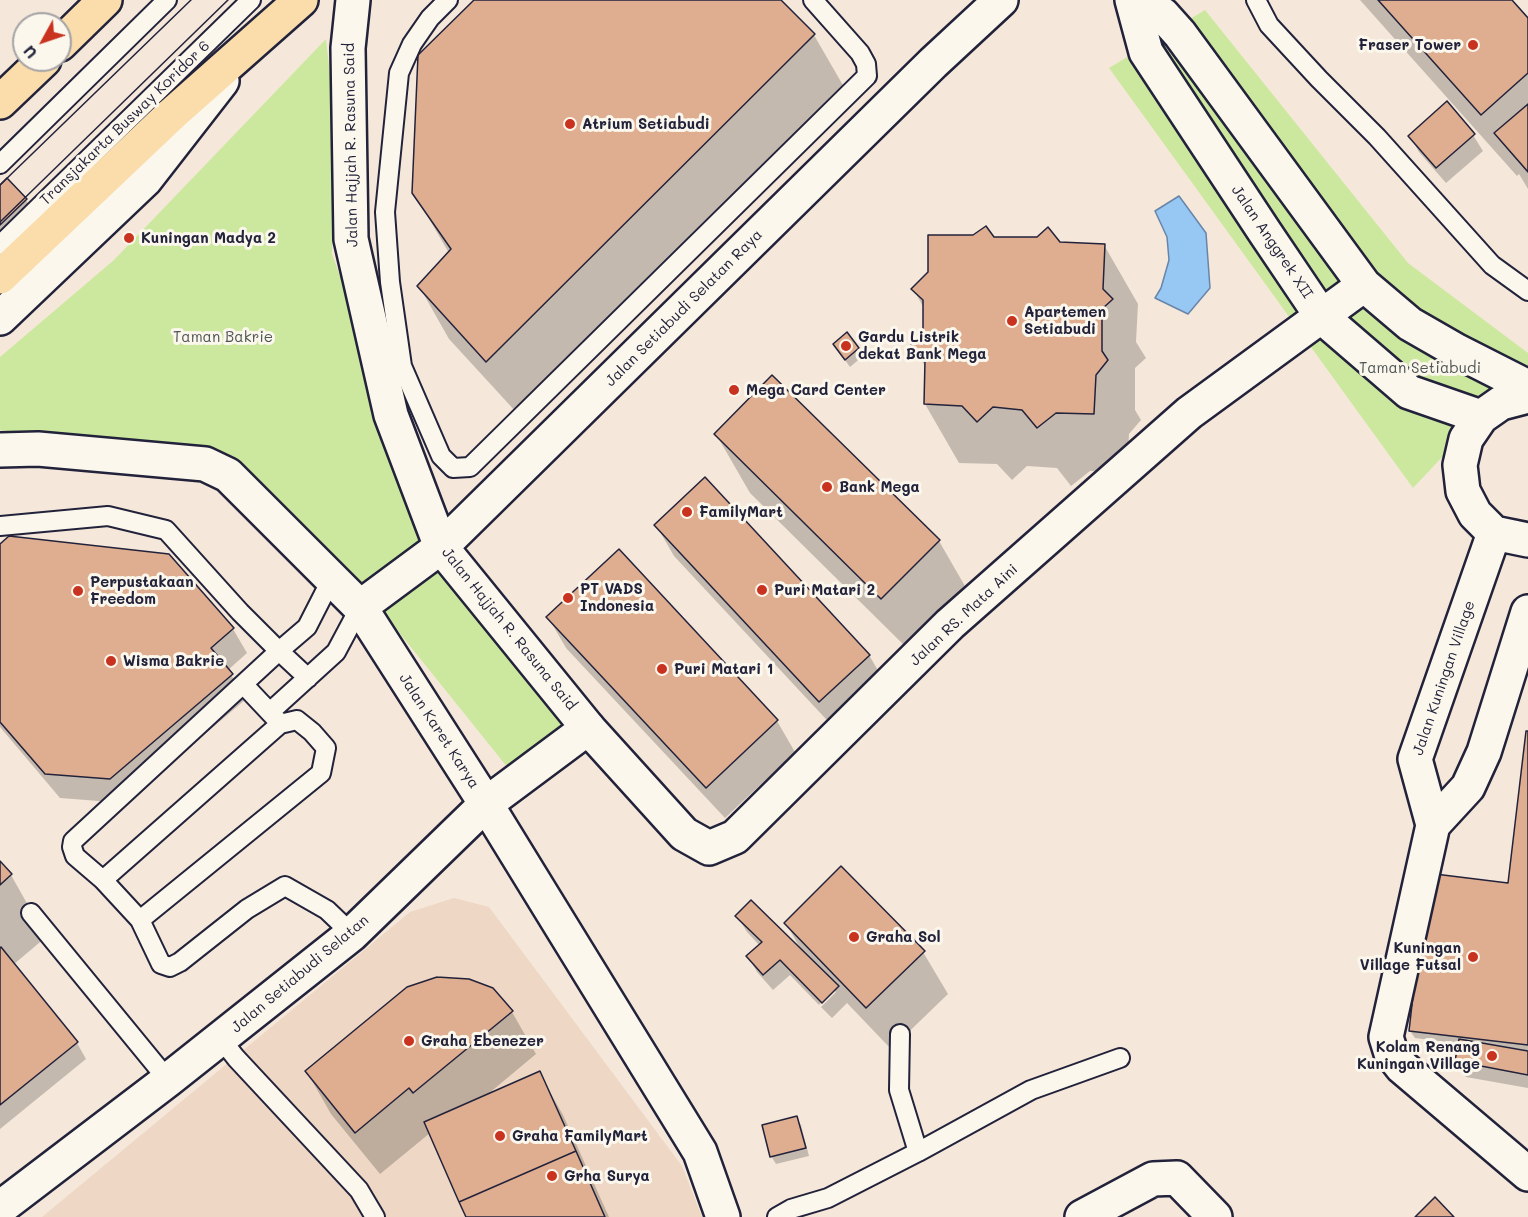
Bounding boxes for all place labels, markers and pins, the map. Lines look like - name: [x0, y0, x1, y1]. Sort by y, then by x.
- place label: Fraser Tower: [1358, 36, 1461, 54]
- marker: Fraser Tower: [1466, 38, 1480, 52]
- place label: Atrium Setiabudi: [582, 115, 710, 133]
- marker: Atrium Setiabudi: [563, 117, 577, 131]
- place label: Kuningan Madya 2: [141, 229, 276, 247]
- marker: Kuningan Madya 2: [122, 231, 136, 245]
- place label: Apartemen Setiabudi: [1024, 303, 1106, 338]
- marker: Apartemen Setiabudi: [1005, 314, 1019, 328]
- place label: Gardu Listrik dekat Bank Mega: [858, 328, 986, 363]
- marker: Gardu Listrik dekat Bank Mega: [839, 339, 853, 353]
- place label: Mega Card Center: [746, 381, 886, 399]
- marker: Mega Card Center: [727, 383, 741, 397]
- place label: Bank Mega: [839, 478, 920, 496]
- marker: Bank Mega: [820, 480, 834, 494]
- place label: FamilyMart: [699, 503, 783, 521]
- marker: FamilyMart: [680, 505, 694, 519]
- place label: Perpustakaan Freedom: [90, 573, 194, 608]
- place label: PT VADS Indonesia: [580, 580, 654, 615]
- place label: Puri Matari 2: [774, 581, 875, 599]
- marker: Puri Matari 2: [755, 583, 769, 597]
- marker: Perpustakaan Freedom: [71, 584, 85, 598]
- marker: PT VADS Indonesia: [561, 591, 575, 605]
- place label: Wisma Bakrie: [123, 652, 224, 670]
- marker: Wisma Bakrie: [104, 654, 118, 668]
- place label: Puri Matari 1: [674, 660, 773, 678]
- marker: Puri Matari 1: [655, 662, 669, 676]
- place label: Graha Sol: [866, 928, 940, 946]
- marker: Graha Sol: [847, 930, 861, 944]
- place label: Kuningan Village Futsal: [1360, 939, 1461, 974]
- marker: Kuningan Village Futsal: [1466, 950, 1480, 964]
- place label: Graha Ebenezer: [421, 1032, 544, 1050]
- marker: Graha Ebenezer: [402, 1034, 416, 1048]
- place label: Kolam Renang Kuningan Village: [1357, 1038, 1480, 1073]
- marker: Kolam Renang Kuningan Village: [1485, 1049, 1499, 1063]
- place label: Graha FamilyMart: [512, 1127, 648, 1145]
- marker: Graha FamilyMart: [493, 1129, 507, 1143]
- place label: Grha Surya: [564, 1167, 650, 1185]
- marker: Grha Surya: [545, 1169, 559, 1183]

